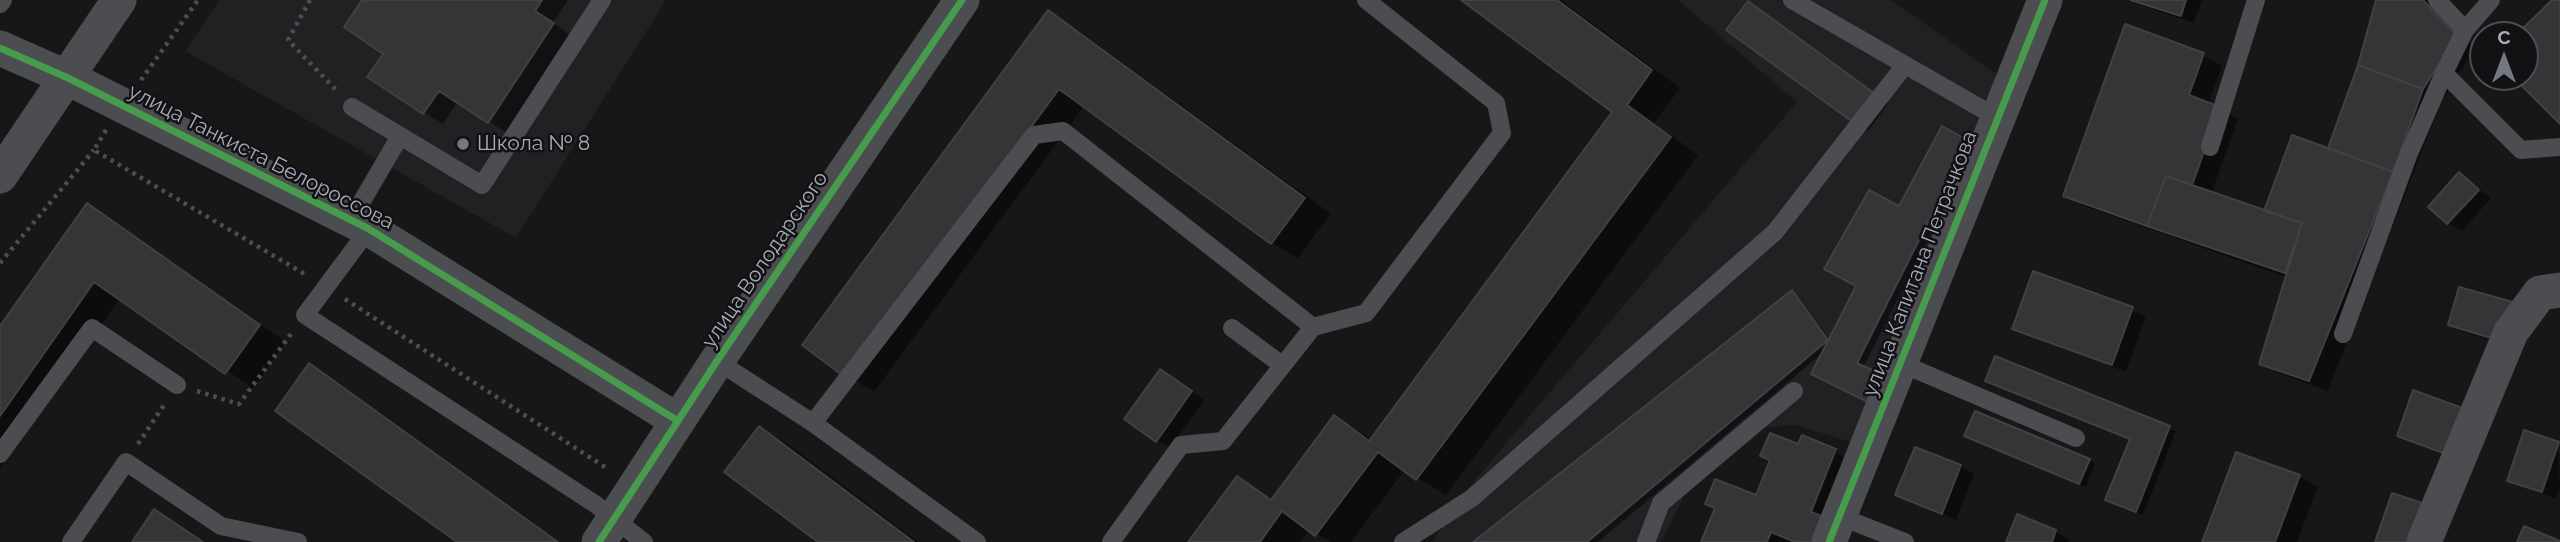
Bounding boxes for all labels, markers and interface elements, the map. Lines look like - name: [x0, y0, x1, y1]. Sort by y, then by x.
- north arrow: [2469, 21, 2539, 91]
- text: С: [2497, 26, 2511, 48]
- street label: улица Танкиста Белороссова: [124, 79, 398, 235]
- street label: улица Капитана Петрачкова: [1858, 128, 1982, 400]
- place label: Школа № 8: [477, 131, 590, 157]
- marker: Школа № 8: [455, 136, 471, 152]
- street label: улица Володарского: [696, 167, 834, 353]

